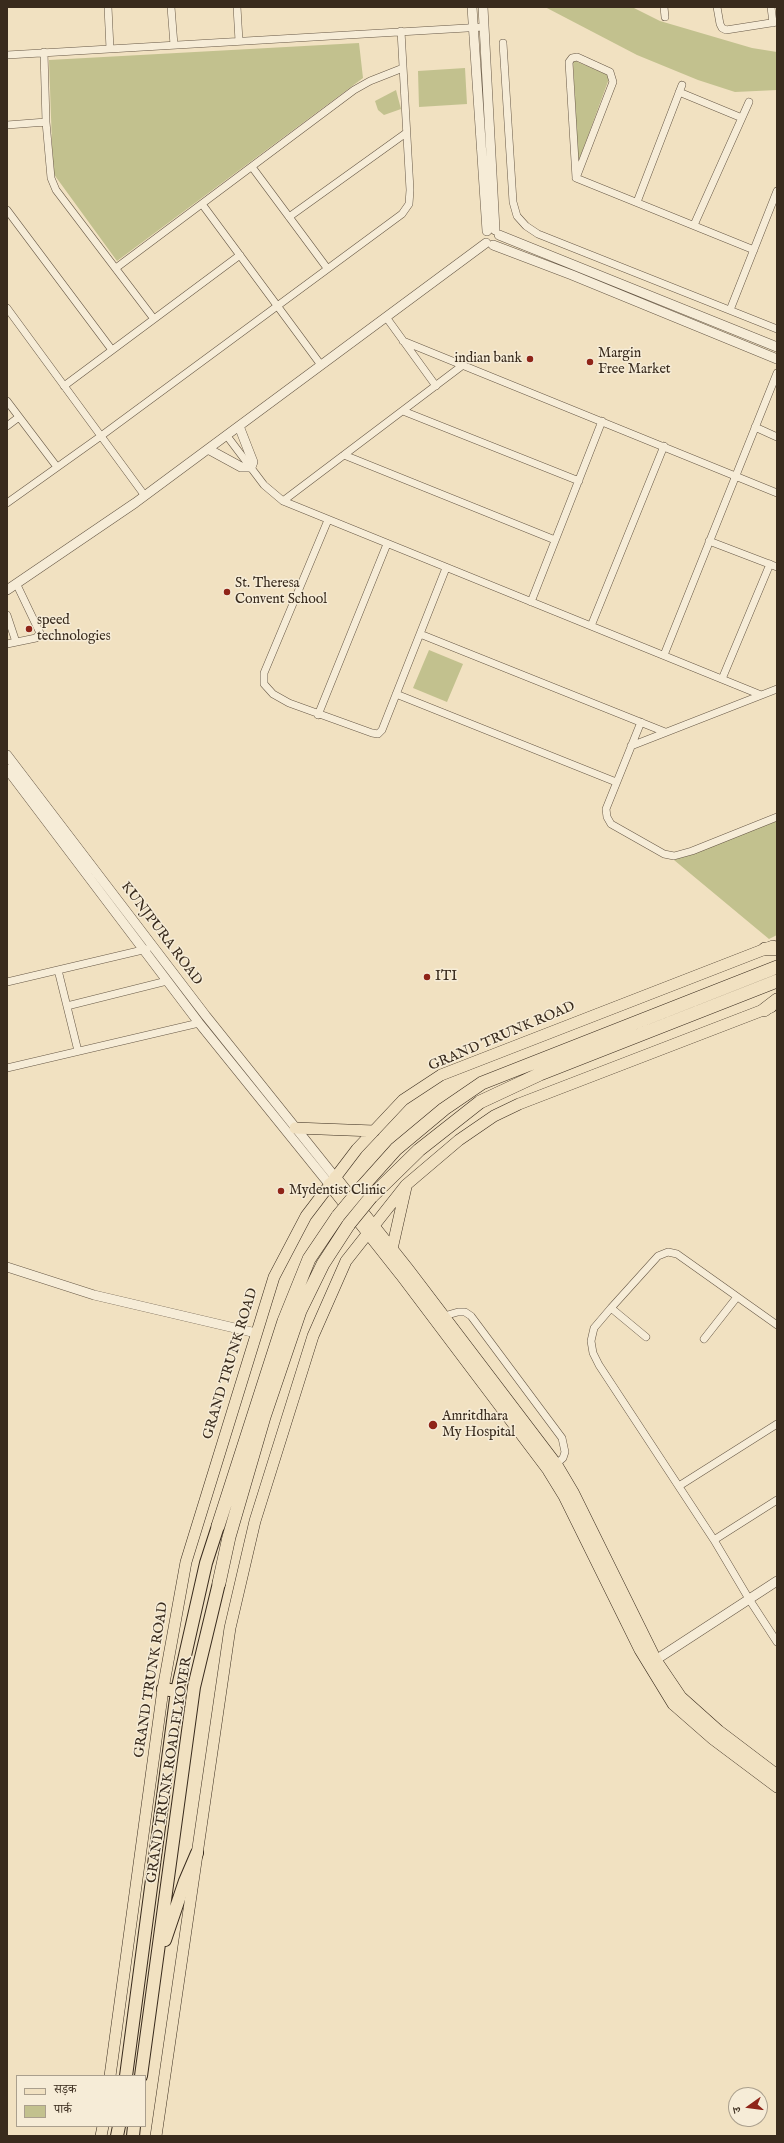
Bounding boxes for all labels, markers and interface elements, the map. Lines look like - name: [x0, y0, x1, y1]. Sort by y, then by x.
- place label: Margin Free Market: [598, 346, 671, 378]
- place label: indian bank: [455, 351, 522, 367]
- marker: indian bank: [525, 354, 535, 364]
- marker: Margin Free Market: [585, 357, 595, 367]
- place label: St. Theresa Convent School: [235, 576, 327, 608]
- marker: St. Theresa Convent School: [222, 587, 232, 597]
- place label: speed technologies: [37, 613, 111, 646]
- marker: speed technologies: [24, 624, 34, 634]
- street label: KUNJPURA ROAD: [117, 879, 205, 989]
- place label: ITI: [435, 969, 457, 985]
- marker: ITI: [422, 972, 432, 982]
- street label: GRAND TRUNK ROAD: [426, 999, 578, 1075]
- place label: Mydentist Clinic: [289, 1183, 386, 1199]
- marker: Mydentist Clinic: [276, 1186, 286, 1196]
- street label: GRAND TRUNK ROAD: [200, 1286, 262, 1442]
- place label: Amritdhara My Hospital: [442, 1409, 515, 1442]
- marker: Amritdhara My Hospital: [427, 1419, 439, 1431]
- street label: GRAND TRUNK ROAD: [131, 1601, 173, 1759]
- street label: GRAND TRUNK ROAD FLYOVER: [144, 1656, 196, 1884]
- legend: [16, 2075, 146, 2127]
- text: सड़क: [54, 2082, 77, 2097]
- north arrow: [728, 2087, 768, 2127]
- text: पार्क: [54, 2102, 72, 2117]
- text: उ: [730, 2105, 745, 2114]

